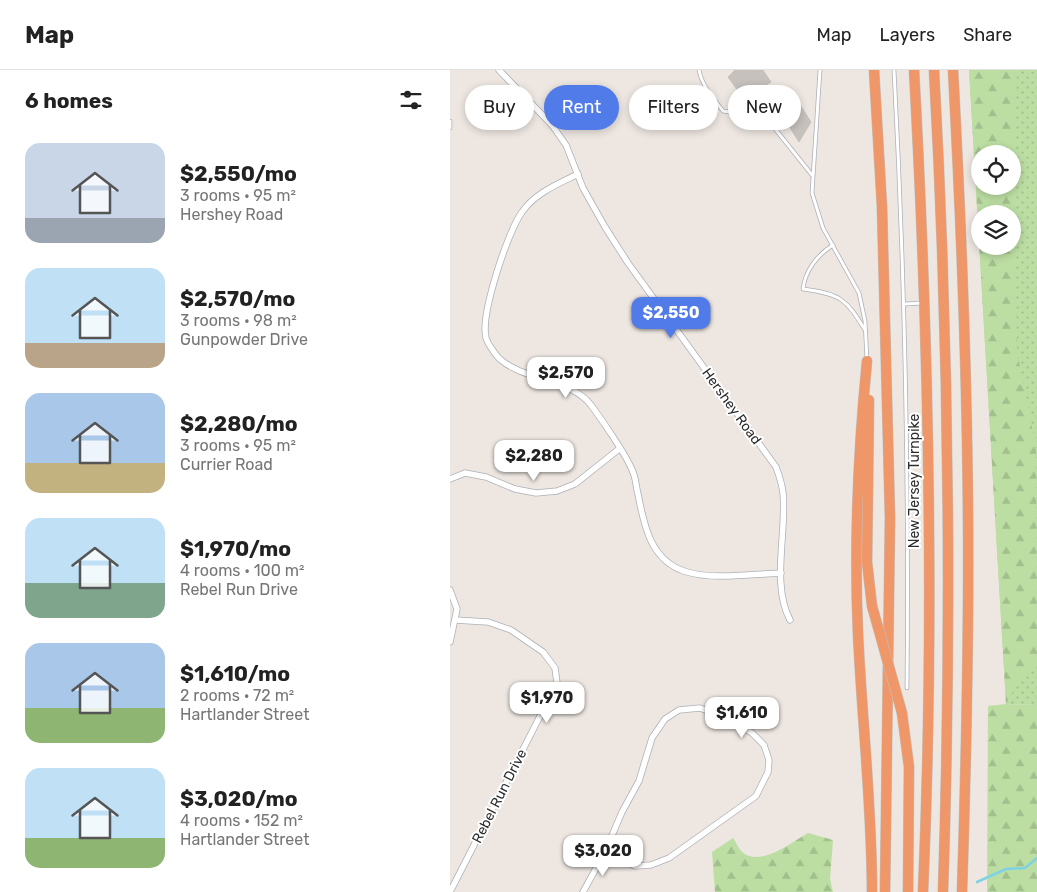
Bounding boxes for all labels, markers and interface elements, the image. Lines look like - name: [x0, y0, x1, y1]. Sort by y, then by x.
- text: Map: [25, 21, 74, 49]
- text: Map: [817, 24, 852, 46]
- text: Layers: [880, 24, 935, 46]
- text: Share: [963, 24, 1012, 46]
- chip: Buy: [465, 85, 534, 130]
- chip: Rent: [544, 85, 619, 130]
- chip: Filters: [629, 85, 718, 130]
- chip: New: [728, 85, 801, 130]
- icon: filters: [397, 86, 425, 114]
- text: 6 homes: [25, 88, 113, 113]
- map controls: [971, 145, 1021, 255]
- button: locate: [971, 145, 1021, 195]
- text: $2,550/mo: [180, 161, 297, 186]
- icon: home: [65, 163, 125, 223]
- text: 3 rooms · 95 m²: [180, 186, 296, 205]
- text: Hershey Road: [180, 205, 283, 224]
- button: layers: [971, 205, 1021, 255]
- text: $2,570/mo: [180, 286, 295, 311]
- icon: home: [65, 288, 125, 348]
- pin: $2,550: [630, 296, 712, 339]
- text: $2,550: [642, 303, 700, 322]
- text: 3 rooms · 98 m²: [180, 311, 297, 330]
- text: Gunpowder Drive: [180, 330, 308, 349]
- pin: $2,570: [525, 356, 607, 399]
- text: $2,570: [538, 363, 594, 382]
- street label: Hershey Road: [698, 365, 765, 448]
- text: $2,280/mo: [180, 411, 298, 436]
- icon: home: [65, 413, 125, 473]
- street label: New Jersey Turnpike: [906, 414, 923, 548]
- text: 3 rooms · 95 m²: [180, 436, 296, 455]
- pin: $2,280: [493, 440, 575, 482]
- text: $2,280: [505, 446, 563, 465]
- text: Currier Road: [180, 455, 273, 474]
- text: $1,970/mo: [180, 536, 291, 561]
- icon: home: [65, 538, 125, 598]
- text: 4 rooms · 100 m²: [180, 561, 304, 580]
- text: Rebel Run Drive: [180, 580, 298, 599]
- text: $1,610/mo: [180, 661, 290, 686]
- icon: home: [65, 663, 125, 723]
- pin: $1,970: [506, 682, 588, 724]
- text: 2 rooms · 72 m²: [180, 686, 294, 705]
- text: $1,970: [521, 688, 573, 707]
- pin: $1,610: [701, 696, 783, 739]
- text: $1,610: [716, 703, 768, 722]
- text: Hartlander Street: [180, 705, 309, 724]
- street label: Rebel Run Drive: [468, 746, 530, 846]
- text: $3,020/mo: [180, 786, 298, 811]
- icon: home: [65, 788, 125, 848]
- text: 4 rooms · 152 m²: [180, 811, 303, 830]
- text: Hartlander Street: [180, 830, 309, 849]
- pin: $3,020: [562, 834, 644, 877]
- text: $3,020: [574, 841, 632, 860]

